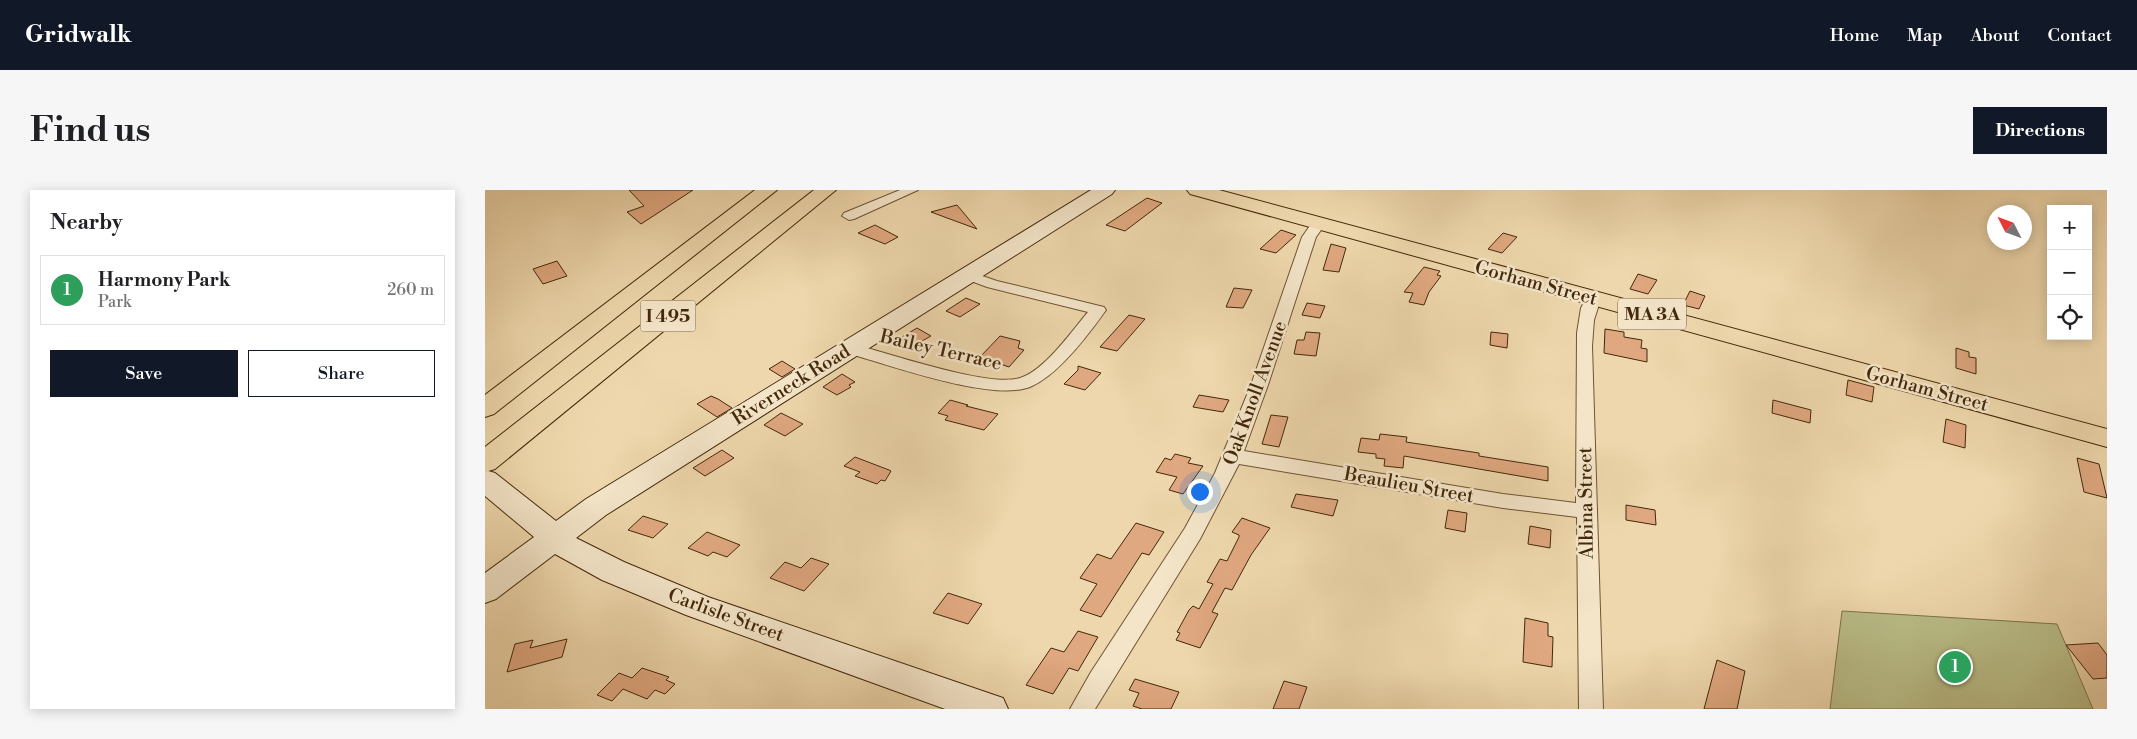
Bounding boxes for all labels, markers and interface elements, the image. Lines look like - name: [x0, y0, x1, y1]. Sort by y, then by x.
- text: Gridwalk: [25, 20, 132, 50]
- text: Home: [1830, 24, 1879, 47]
- text: Map: [1907, 24, 1943, 47]
- text: About: [1971, 24, 2020, 47]
- text: Contact: [2048, 24, 2112, 47]
- button: Directions: [1973, 107, 2107, 154]
- text: Find us: [30, 109, 150, 152]
- north arrow: [1987, 205, 2032, 250]
- map controls: [2047, 205, 2092, 340]
- button: +: [2047, 205, 2092, 250]
- text: Nearby: [50, 210, 123, 236]
- button: −: [2047, 250, 2092, 295]
- street label: Gorham Street: [1472, 255, 1600, 311]
- text: Harmony Park: [98, 268, 230, 292]
- text: 1: [63, 280, 71, 300]
- text: 260 m: [387, 280, 434, 300]
- text: Park: [98, 292, 131, 312]
- button: locate: [2047, 295, 2092, 340]
- road number: MA 3A: [1618, 298, 1686, 330]
- road number: I 495: [641, 300, 695, 332]
- street label: Oak Knoll Avenue: [1218, 318, 1292, 468]
- street label: Bailey Terrace: [877, 324, 1004, 376]
- street label: Riverneck Road: [727, 339, 855, 431]
- button: Save: [50, 350, 238, 397]
- button: Share: [248, 350, 435, 397]
- street label: Gorham Street: [1863, 361, 1991, 417]
- street label: Albina Street: [1573, 446, 1599, 560]
- street label: Beaulieu Street: [1341, 462, 1476, 508]
- your location: [1187, 479, 1213, 505]
- street label: Carlisle Street: [665, 583, 787, 647]
- pin: 1: [1939, 648, 1971, 686]

